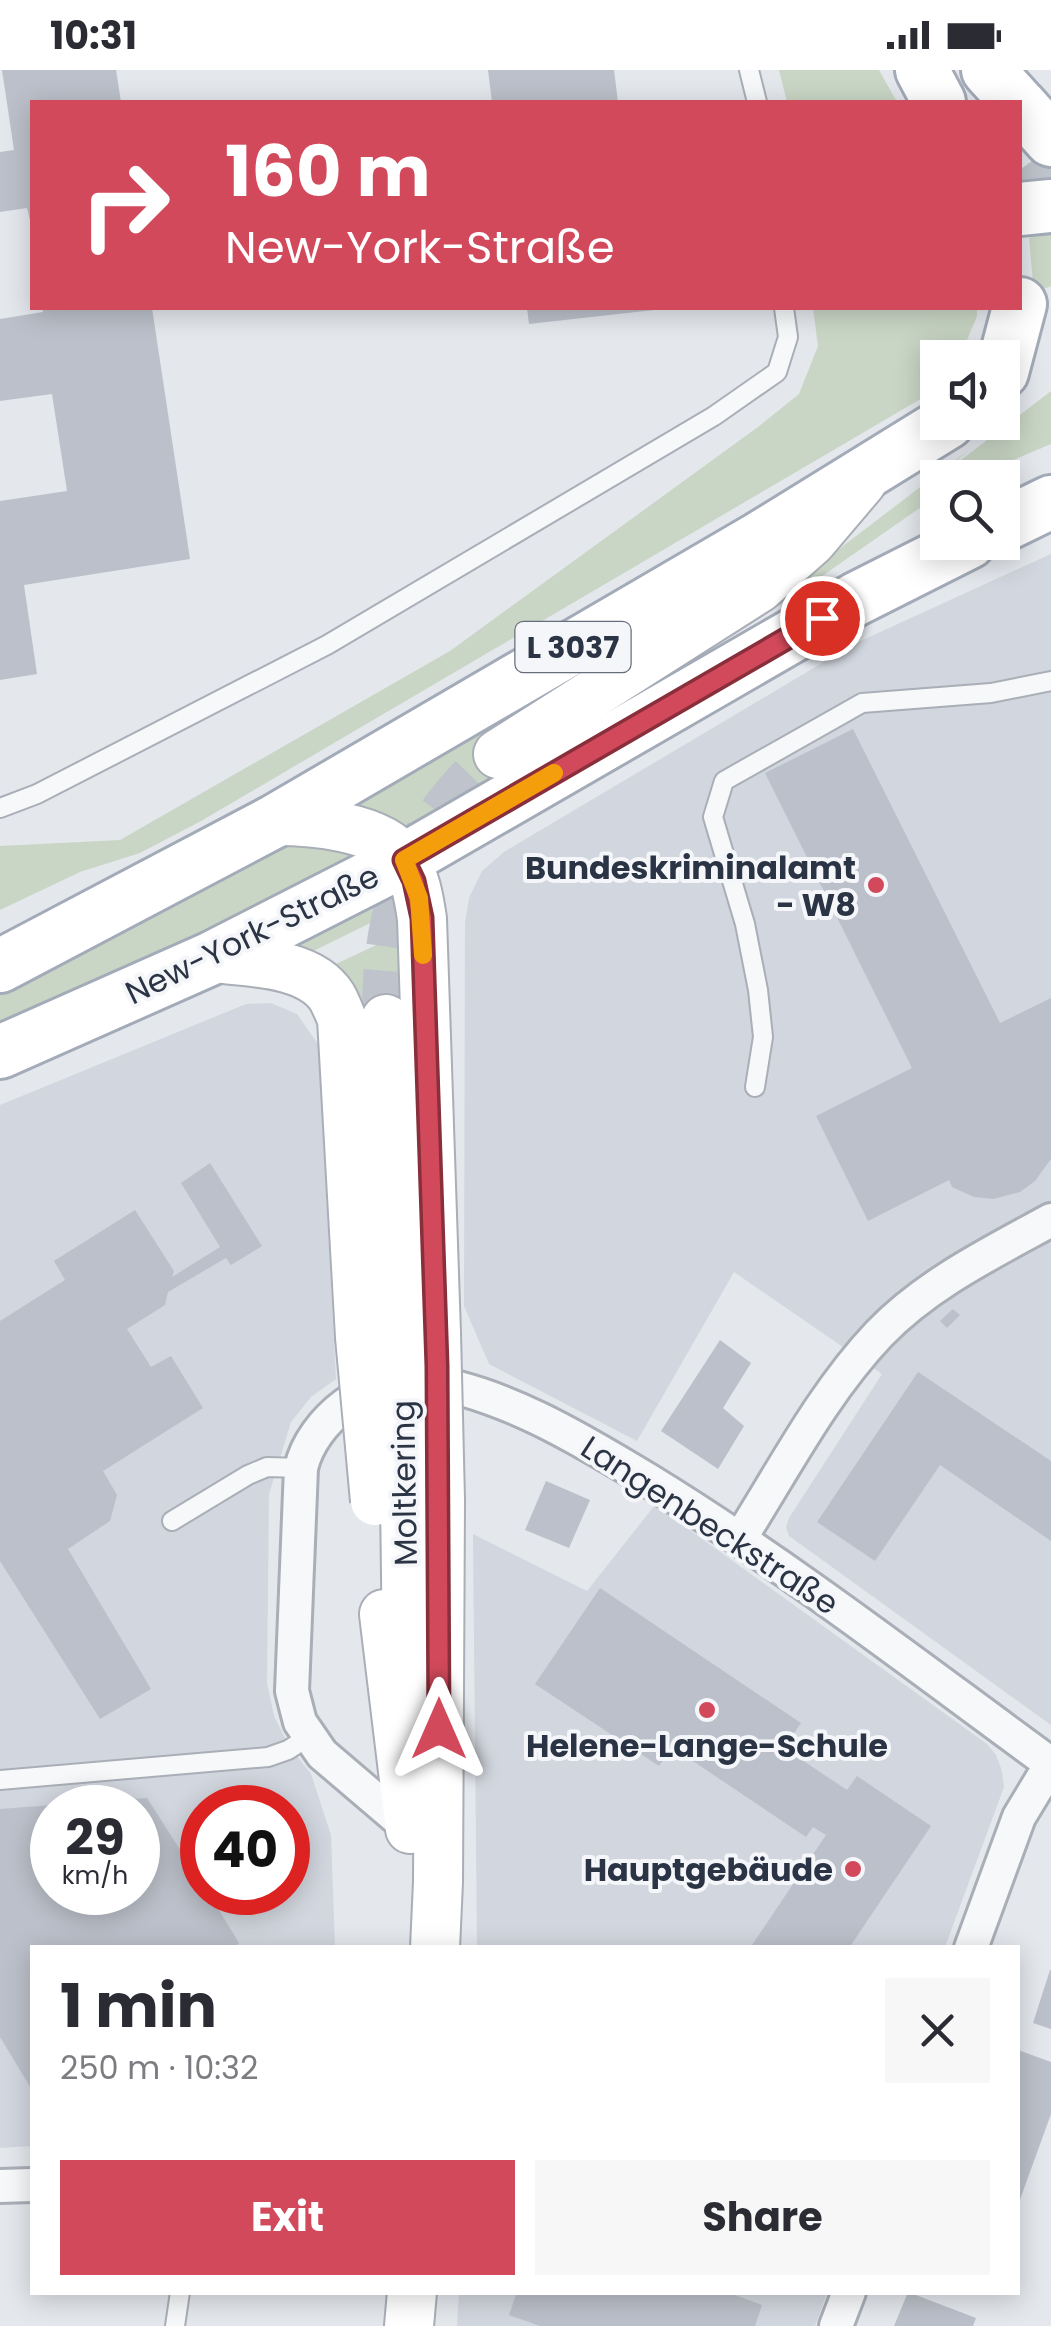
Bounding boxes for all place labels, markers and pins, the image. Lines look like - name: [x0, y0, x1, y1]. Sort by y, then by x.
- pin: [780, 576, 865, 661]
- place label: Bundeskriminalamt - W8: [525, 845, 856, 927]
- marker: Bundeskriminalamt - W8: [865, 874, 887, 896]
- marker: Helene-Lange-Schule: [696, 1699, 718, 1721]
- place label: Helene-Lange-Schule: [526, 1723, 888, 1768]
- place label: Hauptgebäude: [584, 1847, 833, 1892]
- marker: Hauptgebäude: [842, 1858, 864, 1880]

